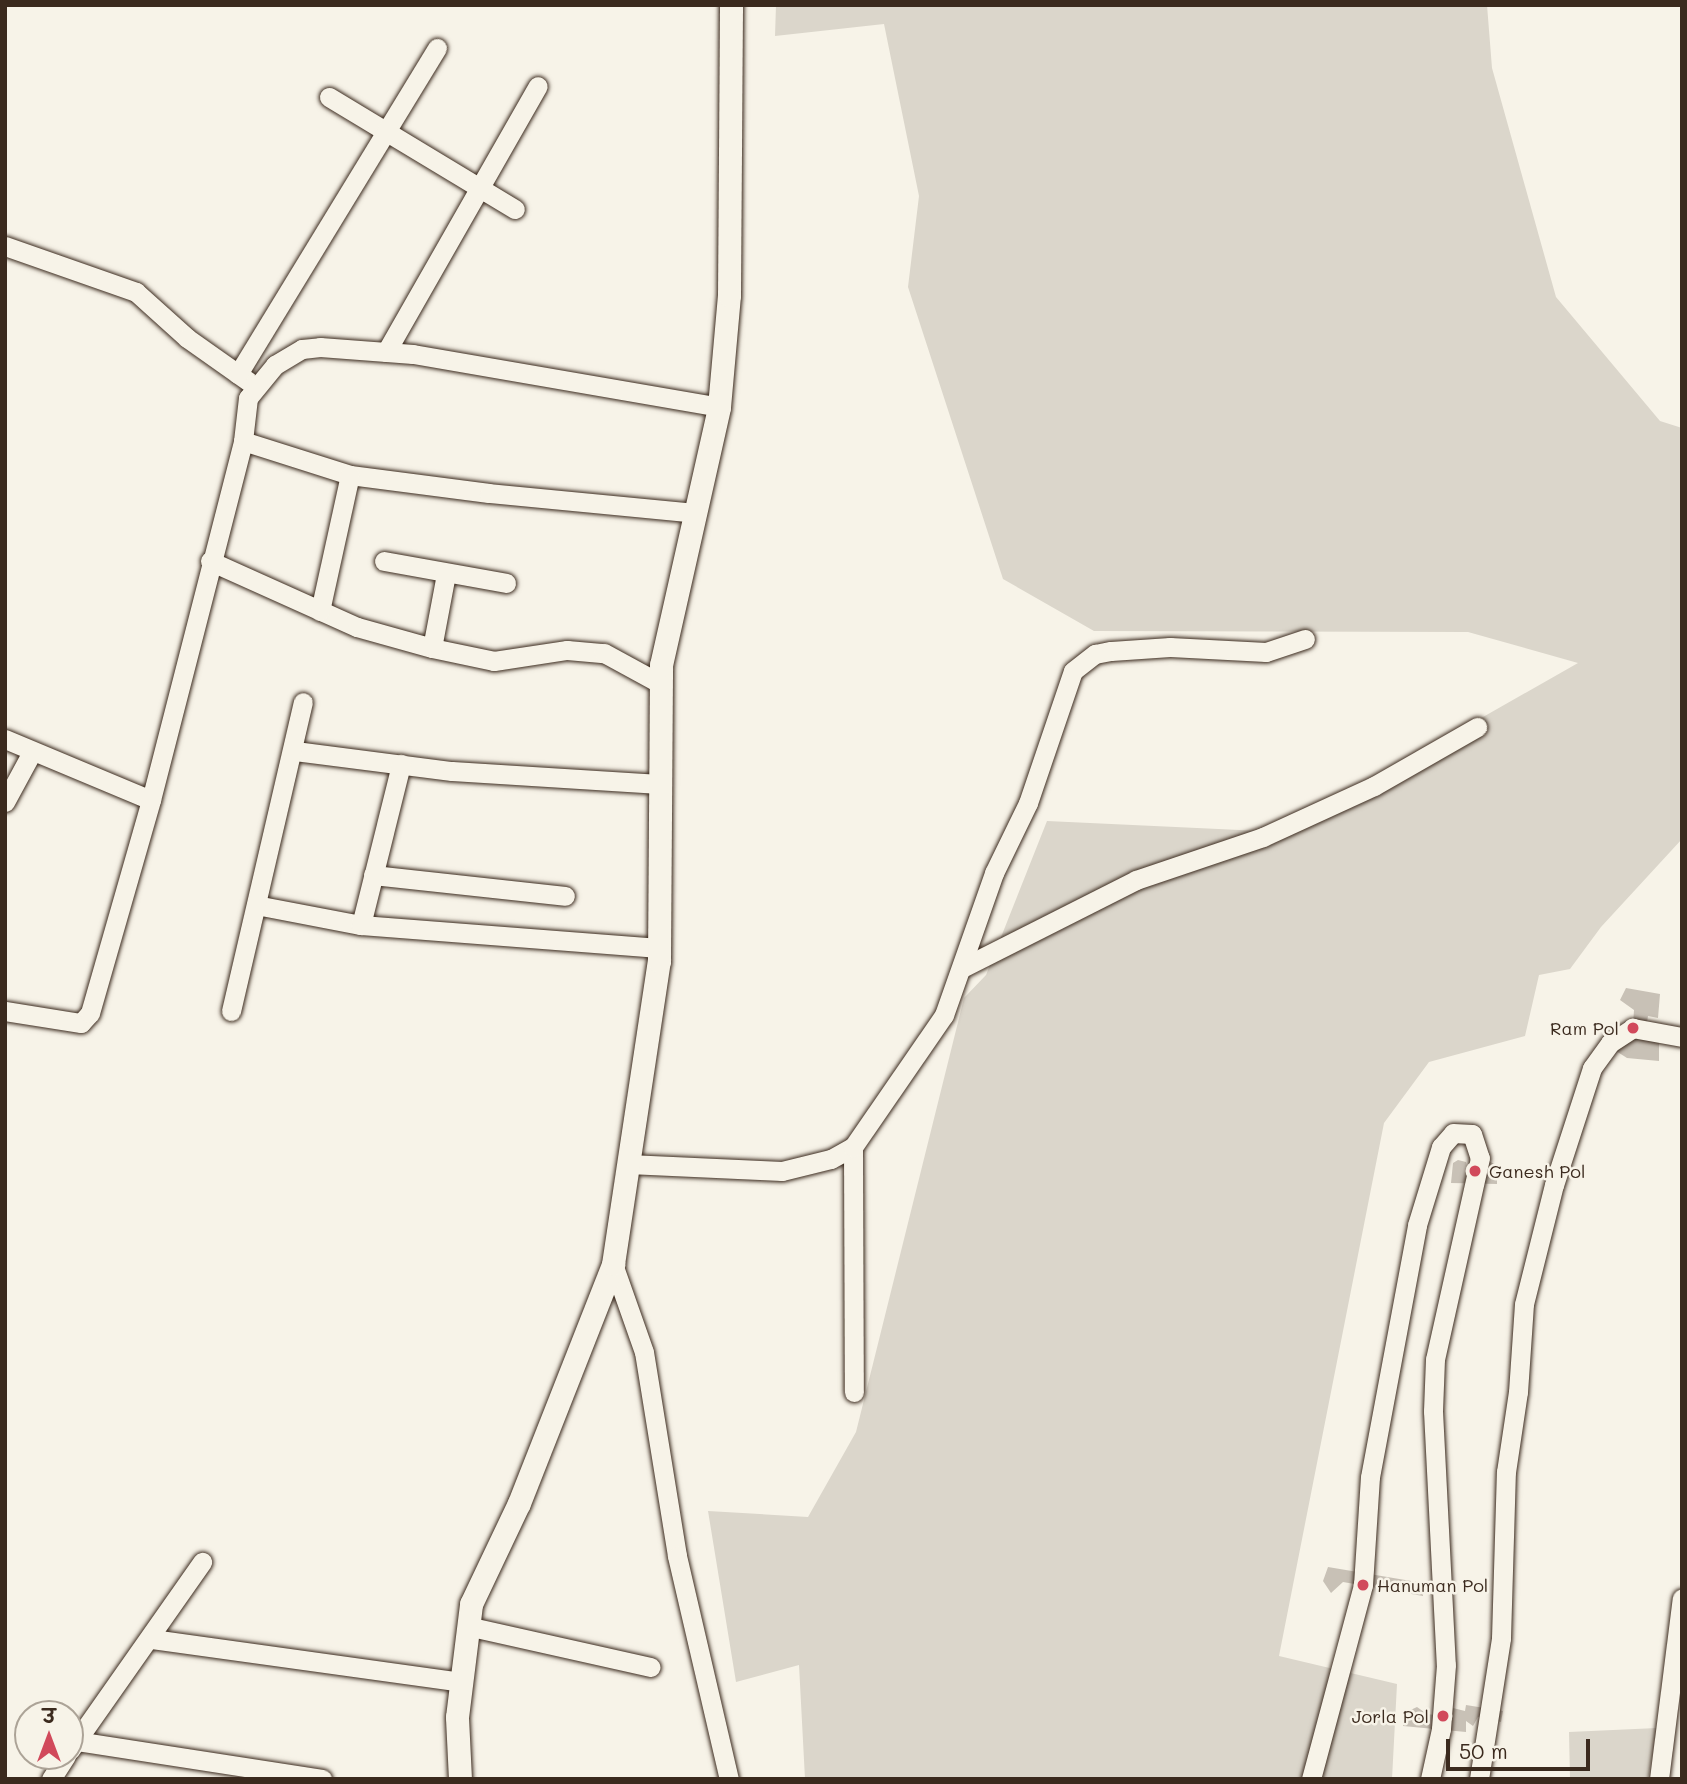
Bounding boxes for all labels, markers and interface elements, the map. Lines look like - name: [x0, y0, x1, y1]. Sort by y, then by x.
- place label: Ram Pol: [1550, 1017, 1619, 1039]
- marker: Ram Pol: [1625, 1020, 1641, 1036]
- place label: Ganesh Pol: [1489, 1160, 1586, 1182]
- marker: Ganesh Pol: [1467, 1163, 1483, 1179]
- place label: Hanuman Pol: [1377, 1574, 1488, 1596]
- marker: Hanuman Pol: [1355, 1577, 1371, 1593]
- north arrow: [14, 1700, 84, 1770]
- text: उ: [43, 1703, 55, 1728]
- place label: Jorla Pol: [1352, 1705, 1429, 1727]
- marker: Jorla Pol: [1435, 1708, 1451, 1724]
- scale bar: [1449, 1724, 1592, 1768]
- text: 50 m: [1459, 1737, 1508, 1764]

